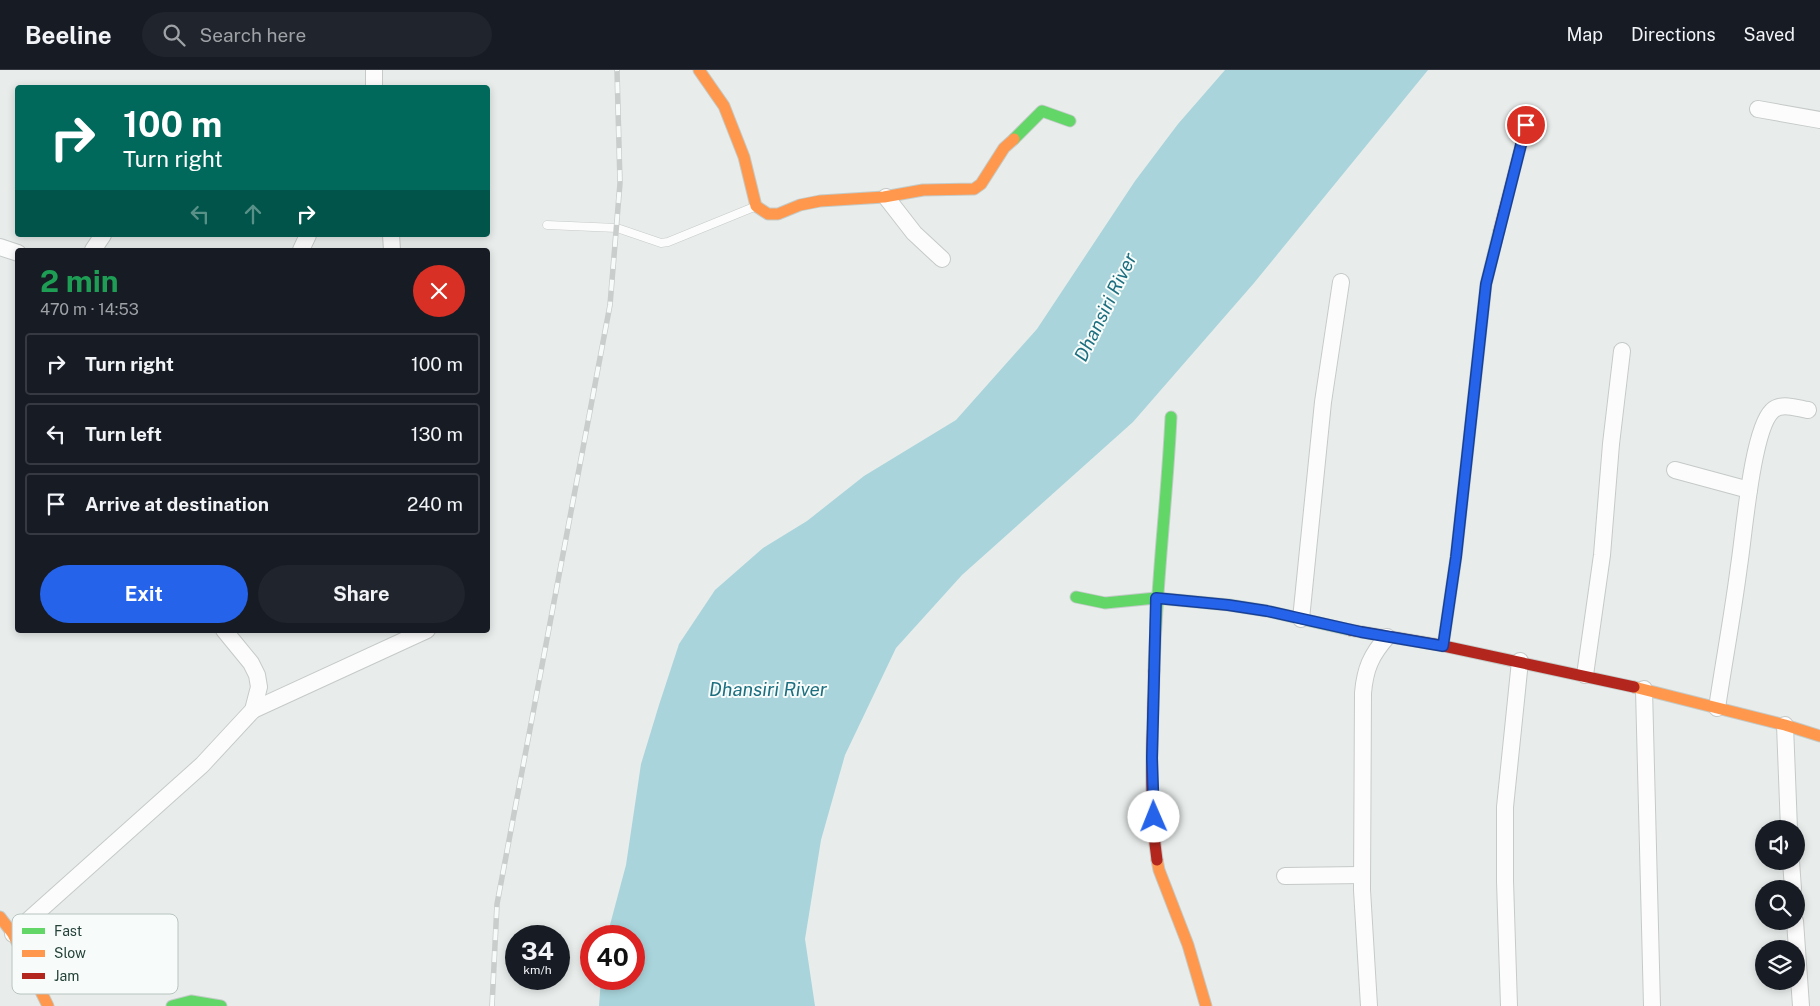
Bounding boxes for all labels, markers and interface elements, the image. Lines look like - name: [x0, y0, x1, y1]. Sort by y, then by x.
- search box: [142, 12, 492, 57]
- text: Beeline: [25, 21, 112, 49]
- icon: search: [160, 21, 188, 49]
- text: Search here: [200, 24, 306, 46]
- text: Map: [1566, 24, 1603, 45]
- text: Directions: [1631, 24, 1716, 45]
- text: Saved: [1744, 24, 1795, 45]
- text: 100 m: [123, 104, 222, 145]
- pin: [1505, 104, 1547, 146]
- icon: right: [40, 105, 105, 170]
- icon: arrive: [1512, 111, 1540, 139]
- text: Turn right: [123, 146, 223, 172]
- icon: left: [186, 200, 214, 228]
- icon: ahead: [239, 200, 267, 228]
- icon: right: [292, 200, 320, 228]
- water label: Dhansiri River: [1069, 248, 1141, 365]
- text: 2 min: [40, 263, 119, 299]
- button: close: [413, 265, 465, 317]
- text: 470 m · 14:53: [40, 300, 139, 319]
- icon: right: [42, 350, 70, 378]
- text: Turn right: [85, 353, 174, 375]
- text: 100 m: [411, 353, 463, 375]
- icon: left: [42, 420, 70, 448]
- text: Turn left: [85, 423, 162, 445]
- text: 130 m: [411, 423, 463, 445]
- icon: arrive: [42, 490, 70, 518]
- text: Arrive at destination: [85, 493, 269, 515]
- text: 240 m: [407, 493, 463, 515]
- button: Exit: [40, 565, 248, 623]
- button: Share: [258, 565, 465, 623]
- water label: Dhansiri River: [709, 678, 828, 700]
- position arrow: [1127, 790, 1179, 842]
- map controls: [1755, 820, 1805, 990]
- button: sound: [1755, 820, 1805, 870]
- button: search: [1755, 880, 1805, 930]
- legend: [12, 914, 178, 994]
- text: Fast: [54, 923, 82, 939]
- speed limit sign: 40: [580, 925, 645, 990]
- text: 34: [521, 936, 554, 966]
- button: layers: [1755, 940, 1805, 990]
- text: Slow: [54, 945, 86, 961]
- text: km/h: [523, 963, 552, 977]
- text: Jam: [54, 968, 79, 984]

